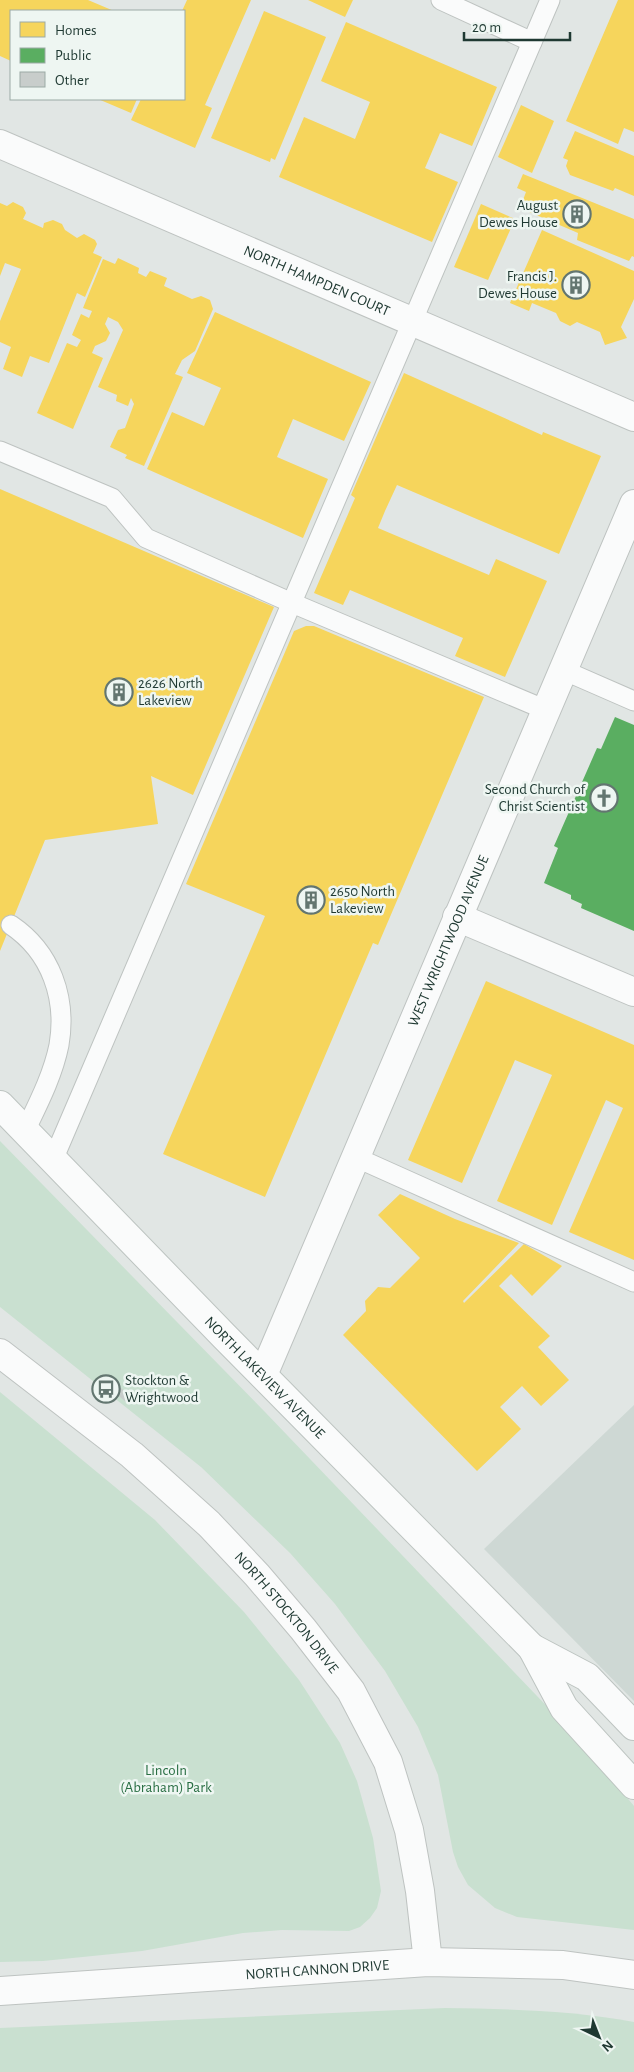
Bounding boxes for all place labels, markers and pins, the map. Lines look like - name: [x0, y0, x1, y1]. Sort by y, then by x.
- place label: August Dewes House: [479, 198, 558, 230]
- building icon: August Dewes House: [562, 199, 592, 229]
- place label: Francis J. Dewes House: [478, 269, 557, 301]
- building icon: Francis J. Dewes House: [561, 270, 591, 300]
- place label: 2626 North Lakeview: [138, 676, 203, 708]
- building icon: 2626 North Lakeview: [104, 677, 134, 707]
- place label: Second Church of Christ Scientist: [485, 782, 586, 814]
- church icon: Second Church of Christ Scientist: [589, 783, 619, 813]
- place label: 2650 North Lakeview: [330, 884, 395, 916]
- building icon: 2650 North Lakeview: [296, 885, 326, 915]
- place label: Stockton & Wrightwood: [125, 1373, 199, 1405]
- bus stop icon: Stockton & Wrightwood: [91, 1374, 121, 1404]

